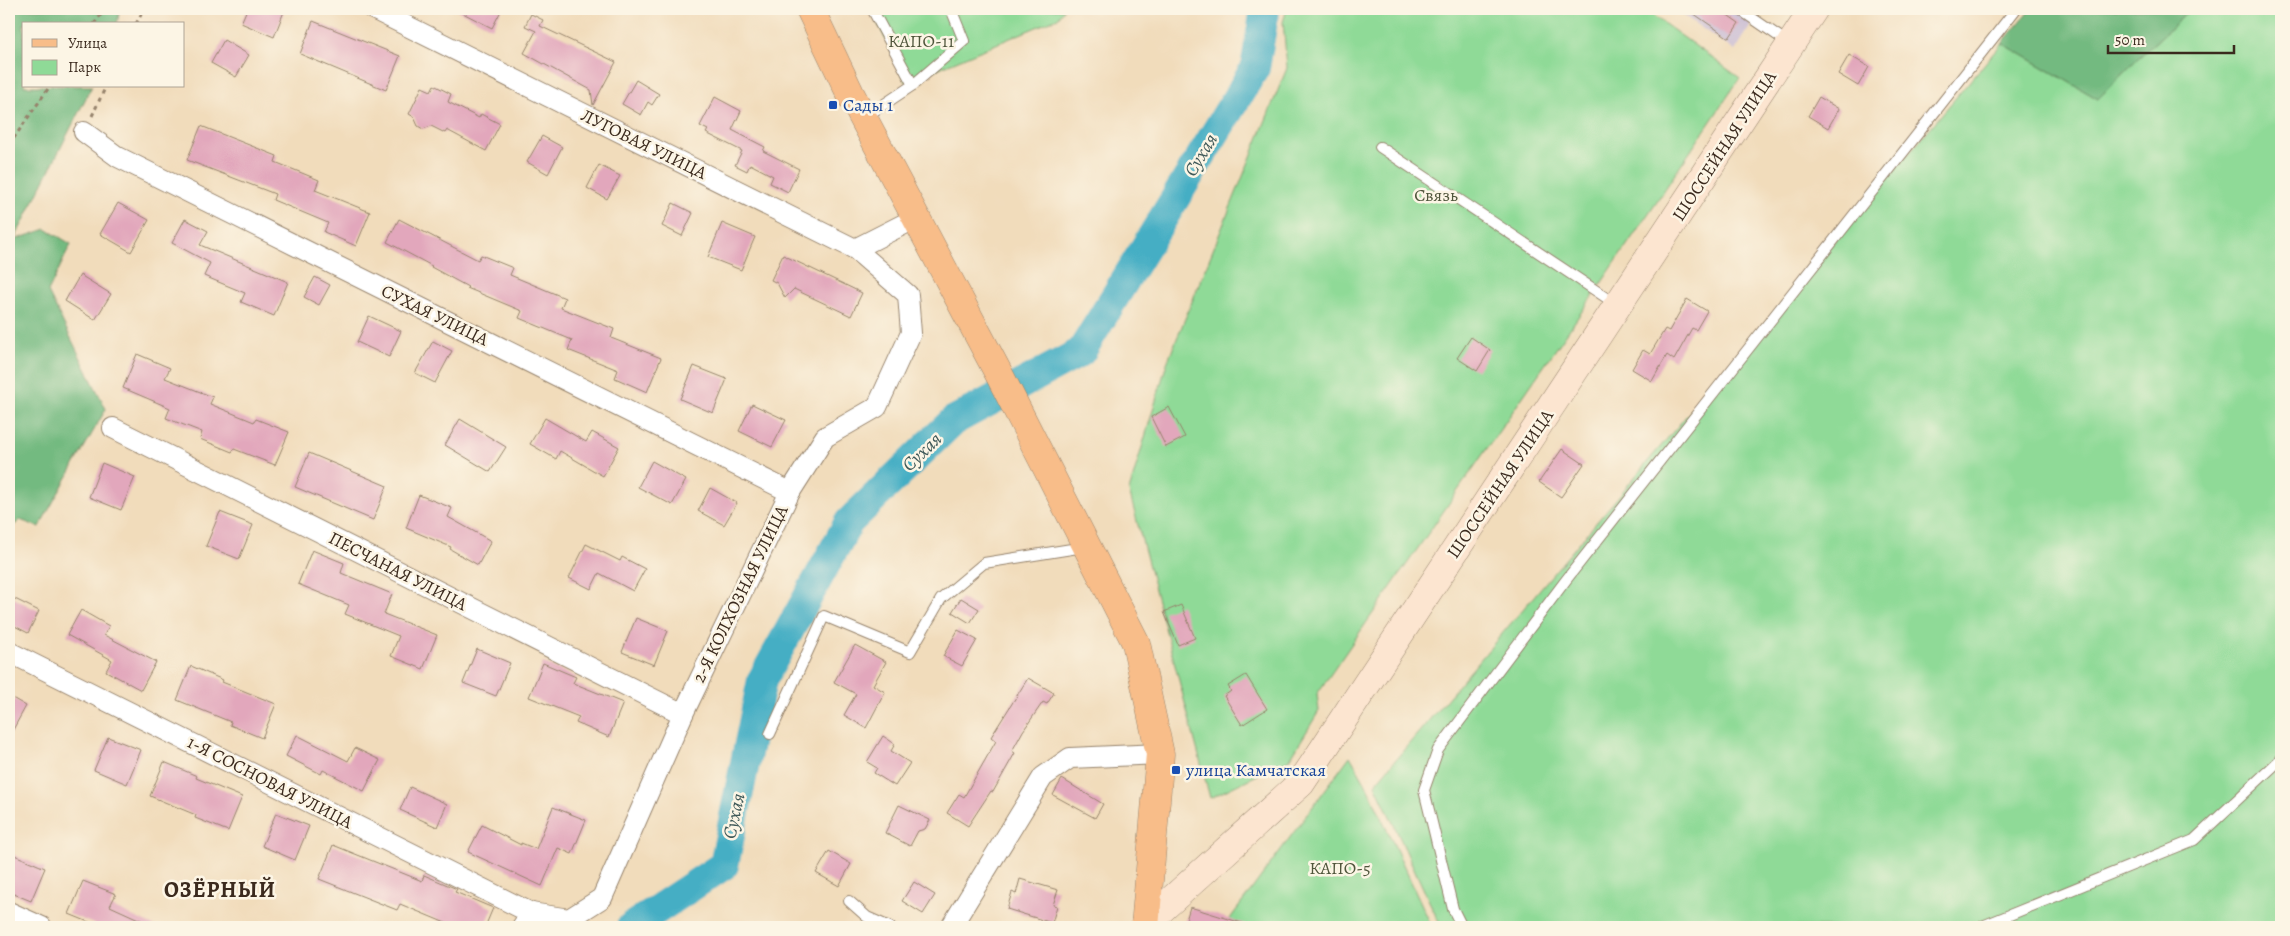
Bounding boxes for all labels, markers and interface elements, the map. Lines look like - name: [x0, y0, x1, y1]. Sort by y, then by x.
- legend: [22, 22, 185, 88]
- scale bar: [2108, 22, 2234, 54]
- park label: КАПО-11: [888, 29, 954, 53]
- text: 50 m: [2115, 30, 2145, 50]
- text: Улица: [68, 33, 107, 53]
- text: Парк: [68, 57, 101, 77]
- street label: ШОССЕЙНАЯ УЛИЦА: [1666, 66, 1782, 226]
- place label: Сады 1: [843, 93, 893, 117]
- marker: Сады 1: [827, 99, 839, 111]
- street label: ЛУГОВАЯ УЛИЦА: [577, 103, 711, 185]
- water label: Сухая: [1178, 128, 1224, 181]
- park label: Связь: [1414, 183, 1458, 207]
- street label: СУХАЯ УЛИЦА: [377, 279, 493, 352]
- street label: ШОССЕЙНАЯ УЛИЦА: [1441, 404, 1559, 563]
- water label: Сухая: [896, 426, 948, 477]
- street label: 2-Я КОЛХОЗНАЯ УЛИЦА: [687, 501, 794, 687]
- street label: ПЕСЧАНАЯ УЛИЦА: [325, 526, 472, 616]
- street label: 1-Я СОСНОВАЯ УЛИЦА: [183, 730, 357, 834]
- place label: улица Камчатская: [1185, 758, 1326, 782]
- marker: улица Камчатская: [1170, 764, 1182, 776]
- water label: Сухая: [716, 790, 752, 841]
- park label: КАПО-5: [1309, 856, 1371, 880]
- district label: ОЗЁРНЫЙ: [164, 875, 276, 905]

